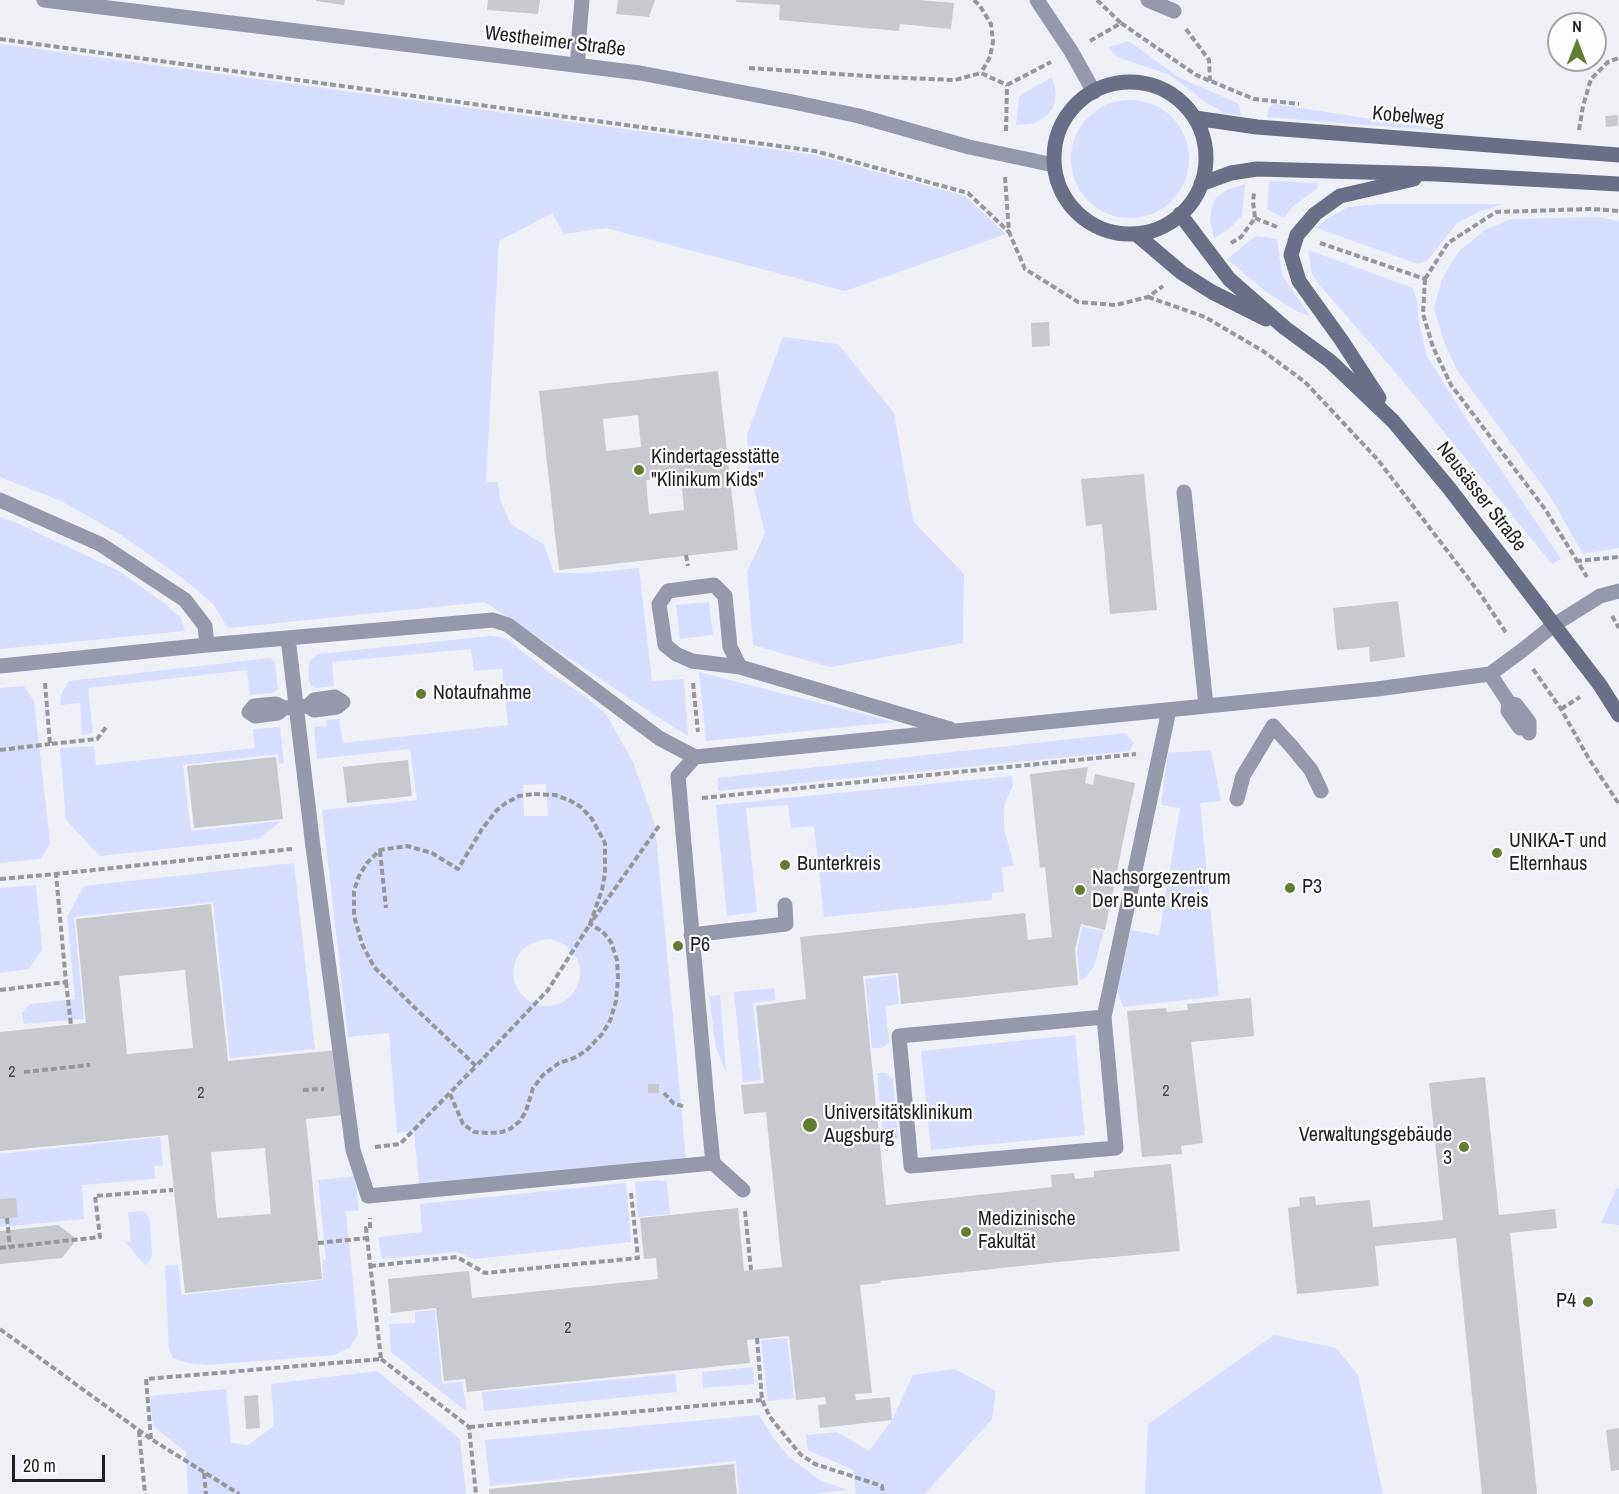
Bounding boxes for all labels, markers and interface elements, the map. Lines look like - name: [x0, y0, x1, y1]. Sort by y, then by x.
- north arrow: [1547, 12, 1607, 72]
- text: N: [1572, 15, 1582, 37]
- street label: Westheimer Straße: [483, 21, 627, 63]
- street label: Kobelweg: [1371, 102, 1445, 132]
- street label: Neusässer Straße: [1431, 438, 1531, 556]
- place label: Kindertagesstätte "Klinikum Kids": [651, 446, 780, 493]
- marker: Kindertagesstätte "Klinikum Kids": [632, 463, 646, 477]
- place label: Notaufnahme: [433, 682, 531, 706]
- marker: Notaufnahme: [414, 687, 428, 701]
- place label: UNIKA-T und Elternhaus: [1509, 830, 1607, 877]
- marker: UNIKA-T und Elternhaus: [1490, 846, 1504, 860]
- place label: Bunterkreis: [797, 853, 881, 877]
- marker: Bunterkreis: [778, 858, 792, 872]
- place label: Nachsorgezentrum Der Bunte Kreis: [1092, 867, 1231, 914]
- place label: P3: [1302, 876, 1322, 900]
- marker: P3: [1283, 881, 1297, 895]
- marker: Nachsorgezentrum Der Bunte Kreis: [1073, 883, 1087, 897]
- place label: P6: [690, 934, 710, 958]
- marker: P6: [671, 939, 685, 953]
- house number: 2: [8, 1063, 16, 1083]
- house number: 2: [1162, 1082, 1170, 1102]
- house number: 2: [197, 1084, 205, 1104]
- place label: Universitätsklinikum Augsburg: [824, 1102, 973, 1149]
- marker: Universitätsklinikum Augsburg: [801, 1116, 819, 1134]
- place label: Verwaltungsgebäude 3: [1299, 1124, 1452, 1171]
- marker: Verwaltungsgebäude 3: [1457, 1140, 1471, 1154]
- place label: Medizinische Fakultät: [978, 1208, 1076, 1255]
- marker: Medizinische Fakultät: [959, 1225, 973, 1239]
- place label: P4: [1556, 1290, 1576, 1314]
- marker: P4: [1581, 1295, 1595, 1309]
- house number: 2: [564, 1319, 572, 1339]
- scale bar: [15, 1443, 108, 1481]
- text: 20 m: [23, 1453, 56, 1478]

